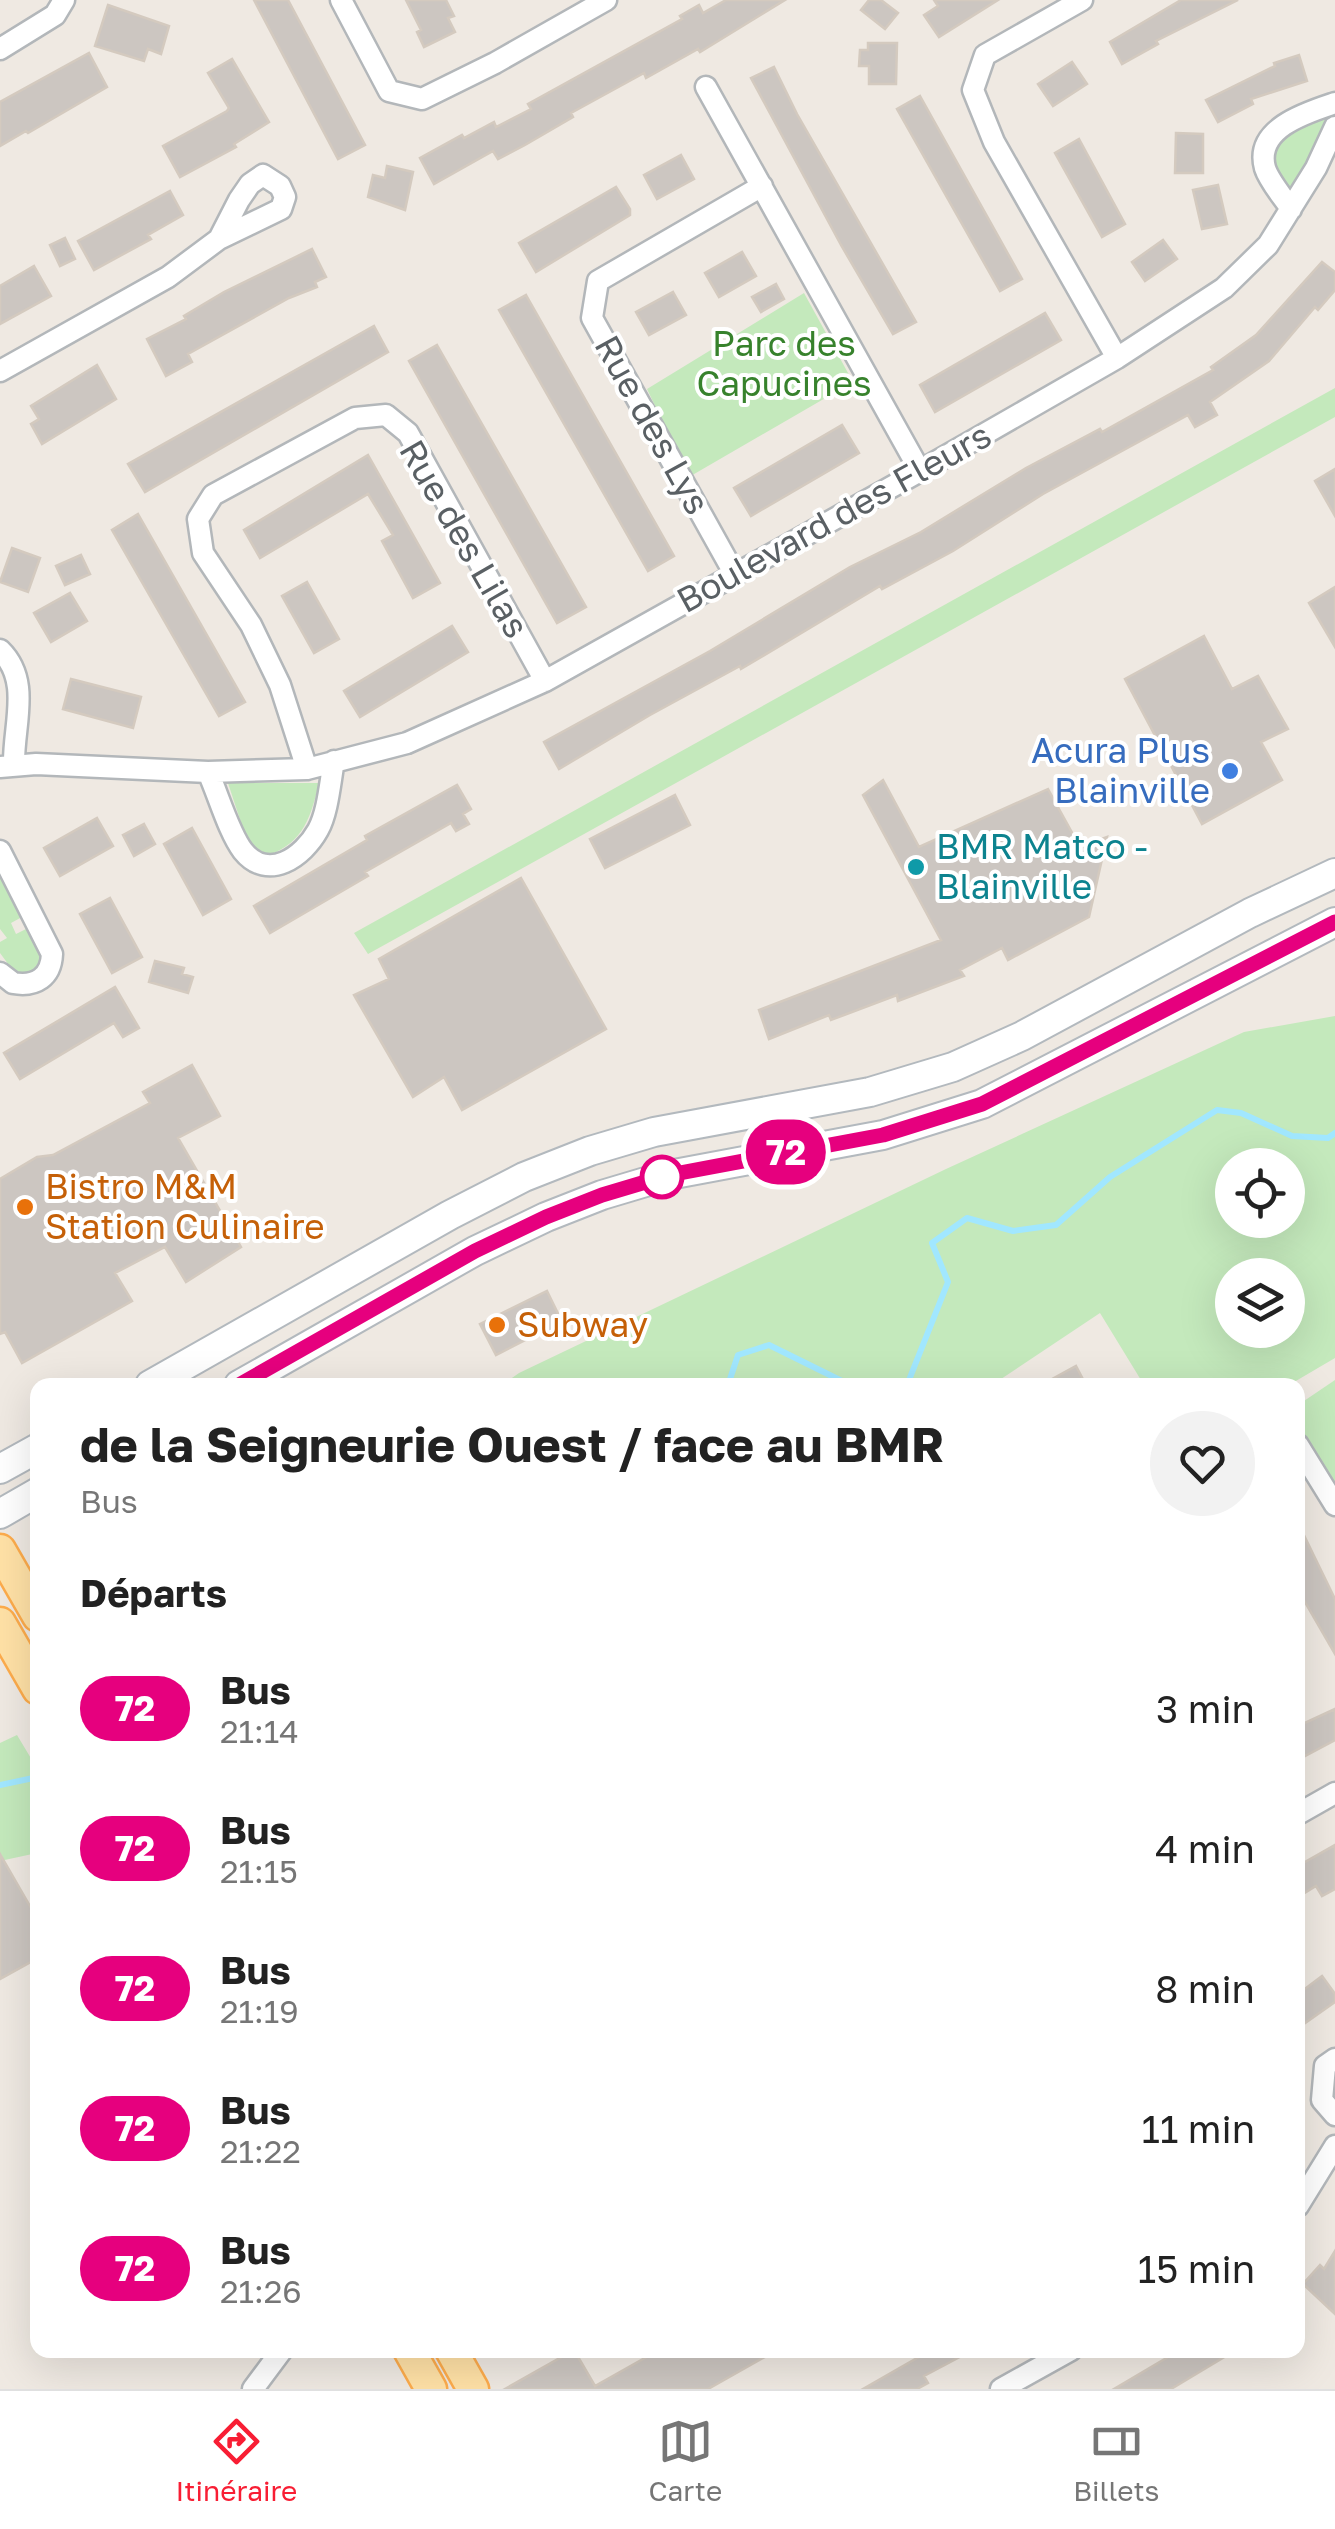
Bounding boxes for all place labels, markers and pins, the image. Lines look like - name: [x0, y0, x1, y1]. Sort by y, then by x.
- place label: Acura Plus Blainville: [1031, 729, 1210, 811]
- marker: Acura Plus Blainville: [1219, 760, 1241, 782]
- place label: BMR Matco - Blainville: [936, 825, 1148, 907]
- marker: BMR Matco - Blainville: [905, 856, 927, 878]
- unlabelled marker: [641, 1156, 683, 1198]
- place label: Bistro M&M Station Culinaire: [45, 1165, 325, 1247]
- marker: Bistro M&M Station Culinaire: [14, 1196, 36, 1218]
- place label: Subway: [517, 1303, 648, 1345]
- marker: Subway: [486, 1314, 508, 1336]

